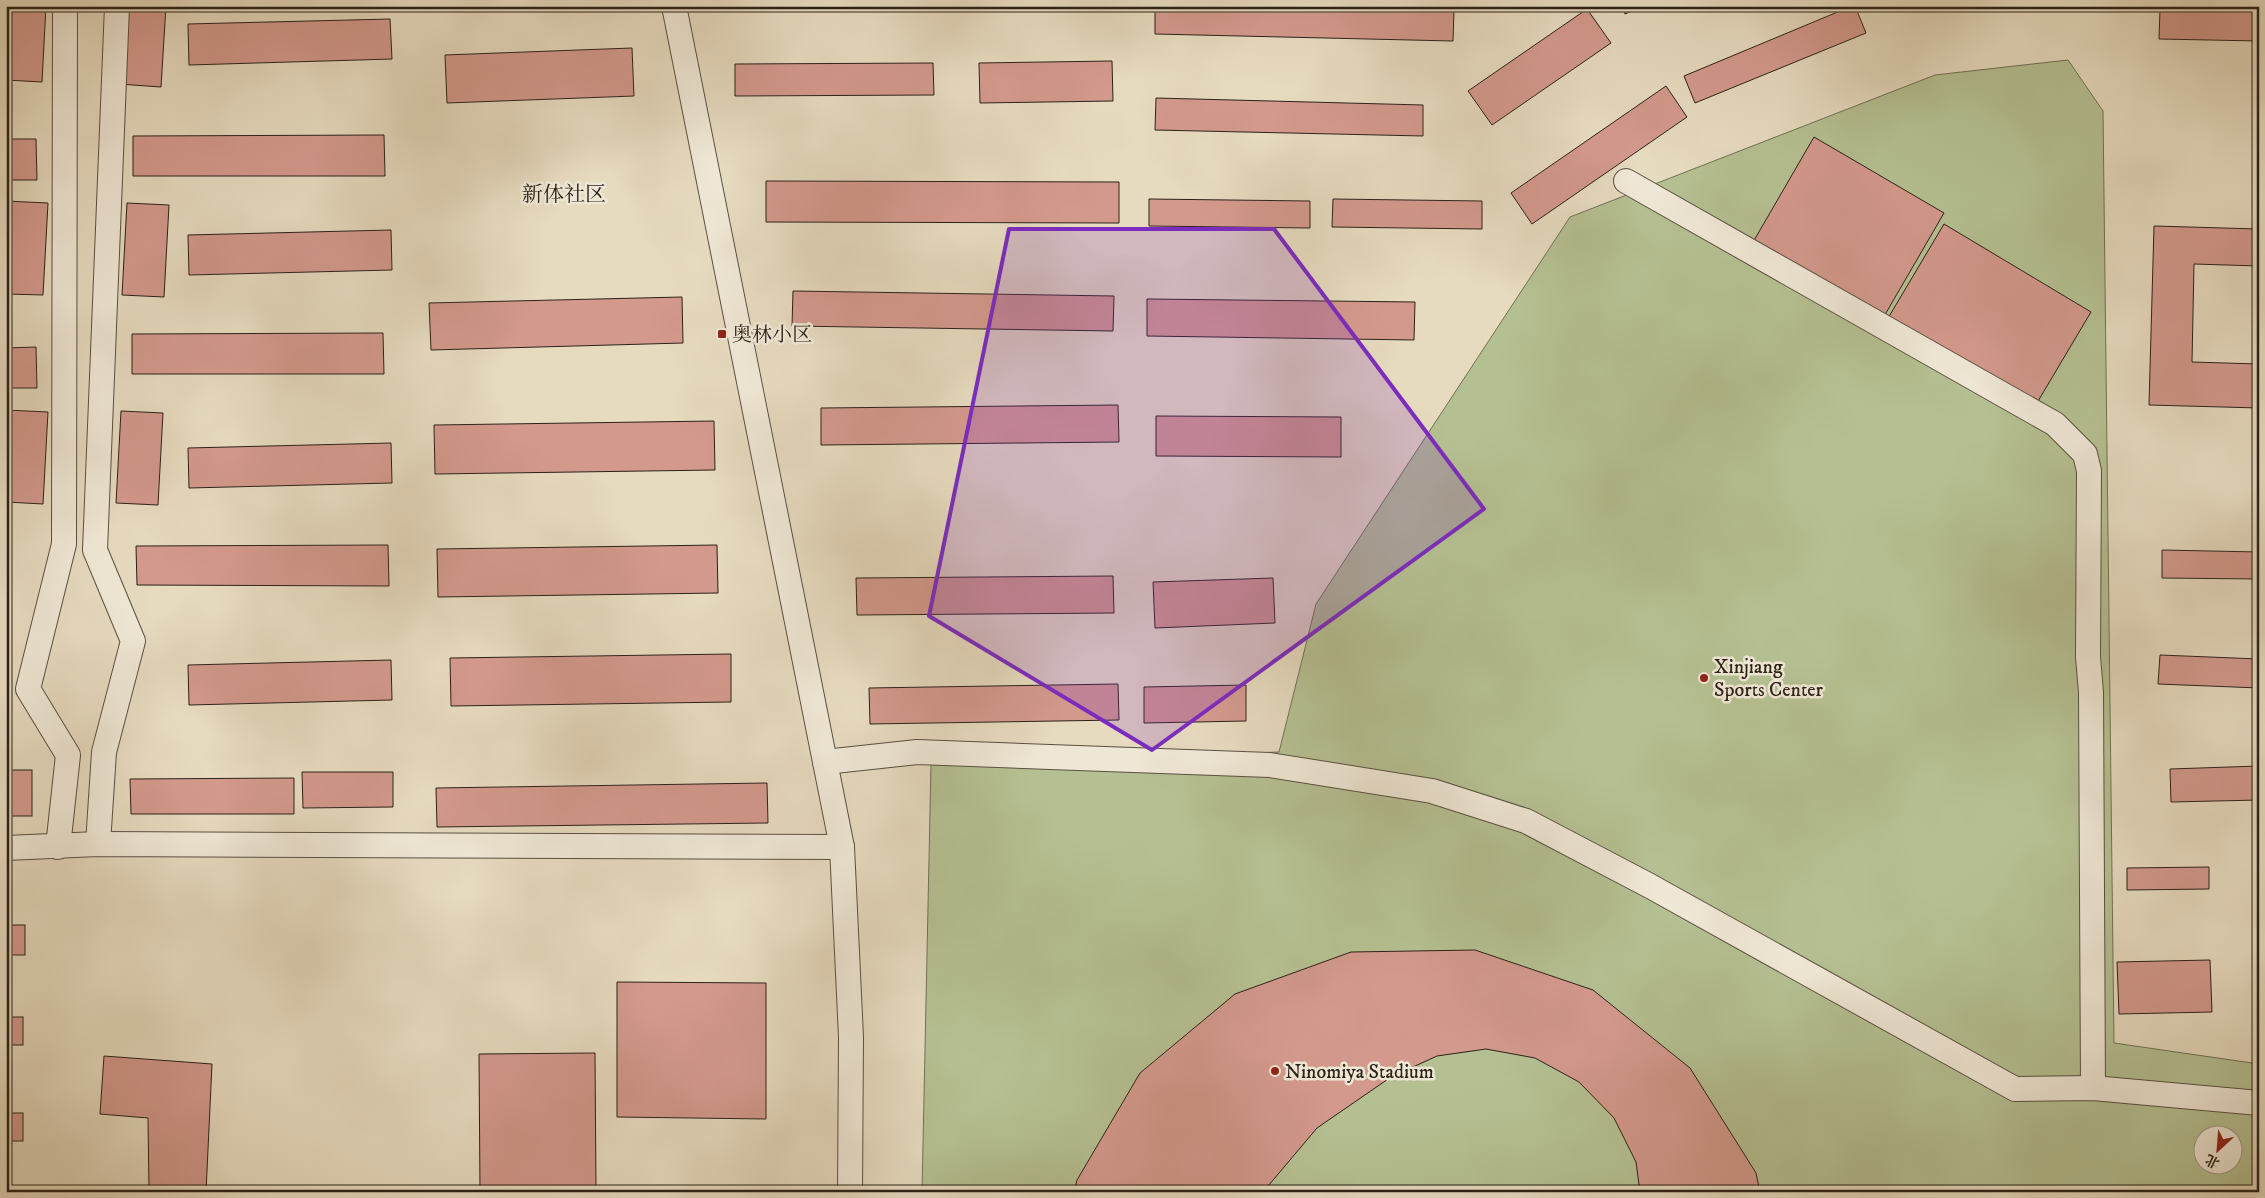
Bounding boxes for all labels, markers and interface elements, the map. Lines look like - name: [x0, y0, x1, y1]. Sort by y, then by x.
- district label: 新体社区: [522, 182, 606, 208]
- place label: 奥林小区: [732, 323, 812, 348]
- marker: 奥林小区: [716, 328, 728, 340]
- place label: Xinjiang Sports Center: [1714, 655, 1824, 703]
- marker: Xinjiang Sports Center: [1698, 672, 1710, 684]
- place label: Ninomiya Stadium: [1285, 1060, 1434, 1085]
- marker: Ninomiya Stadium: [1269, 1065, 1281, 1077]
- north arrow: [2192, 1126, 2242, 1176]
- text: 北: [2203, 1150, 2223, 1172]

